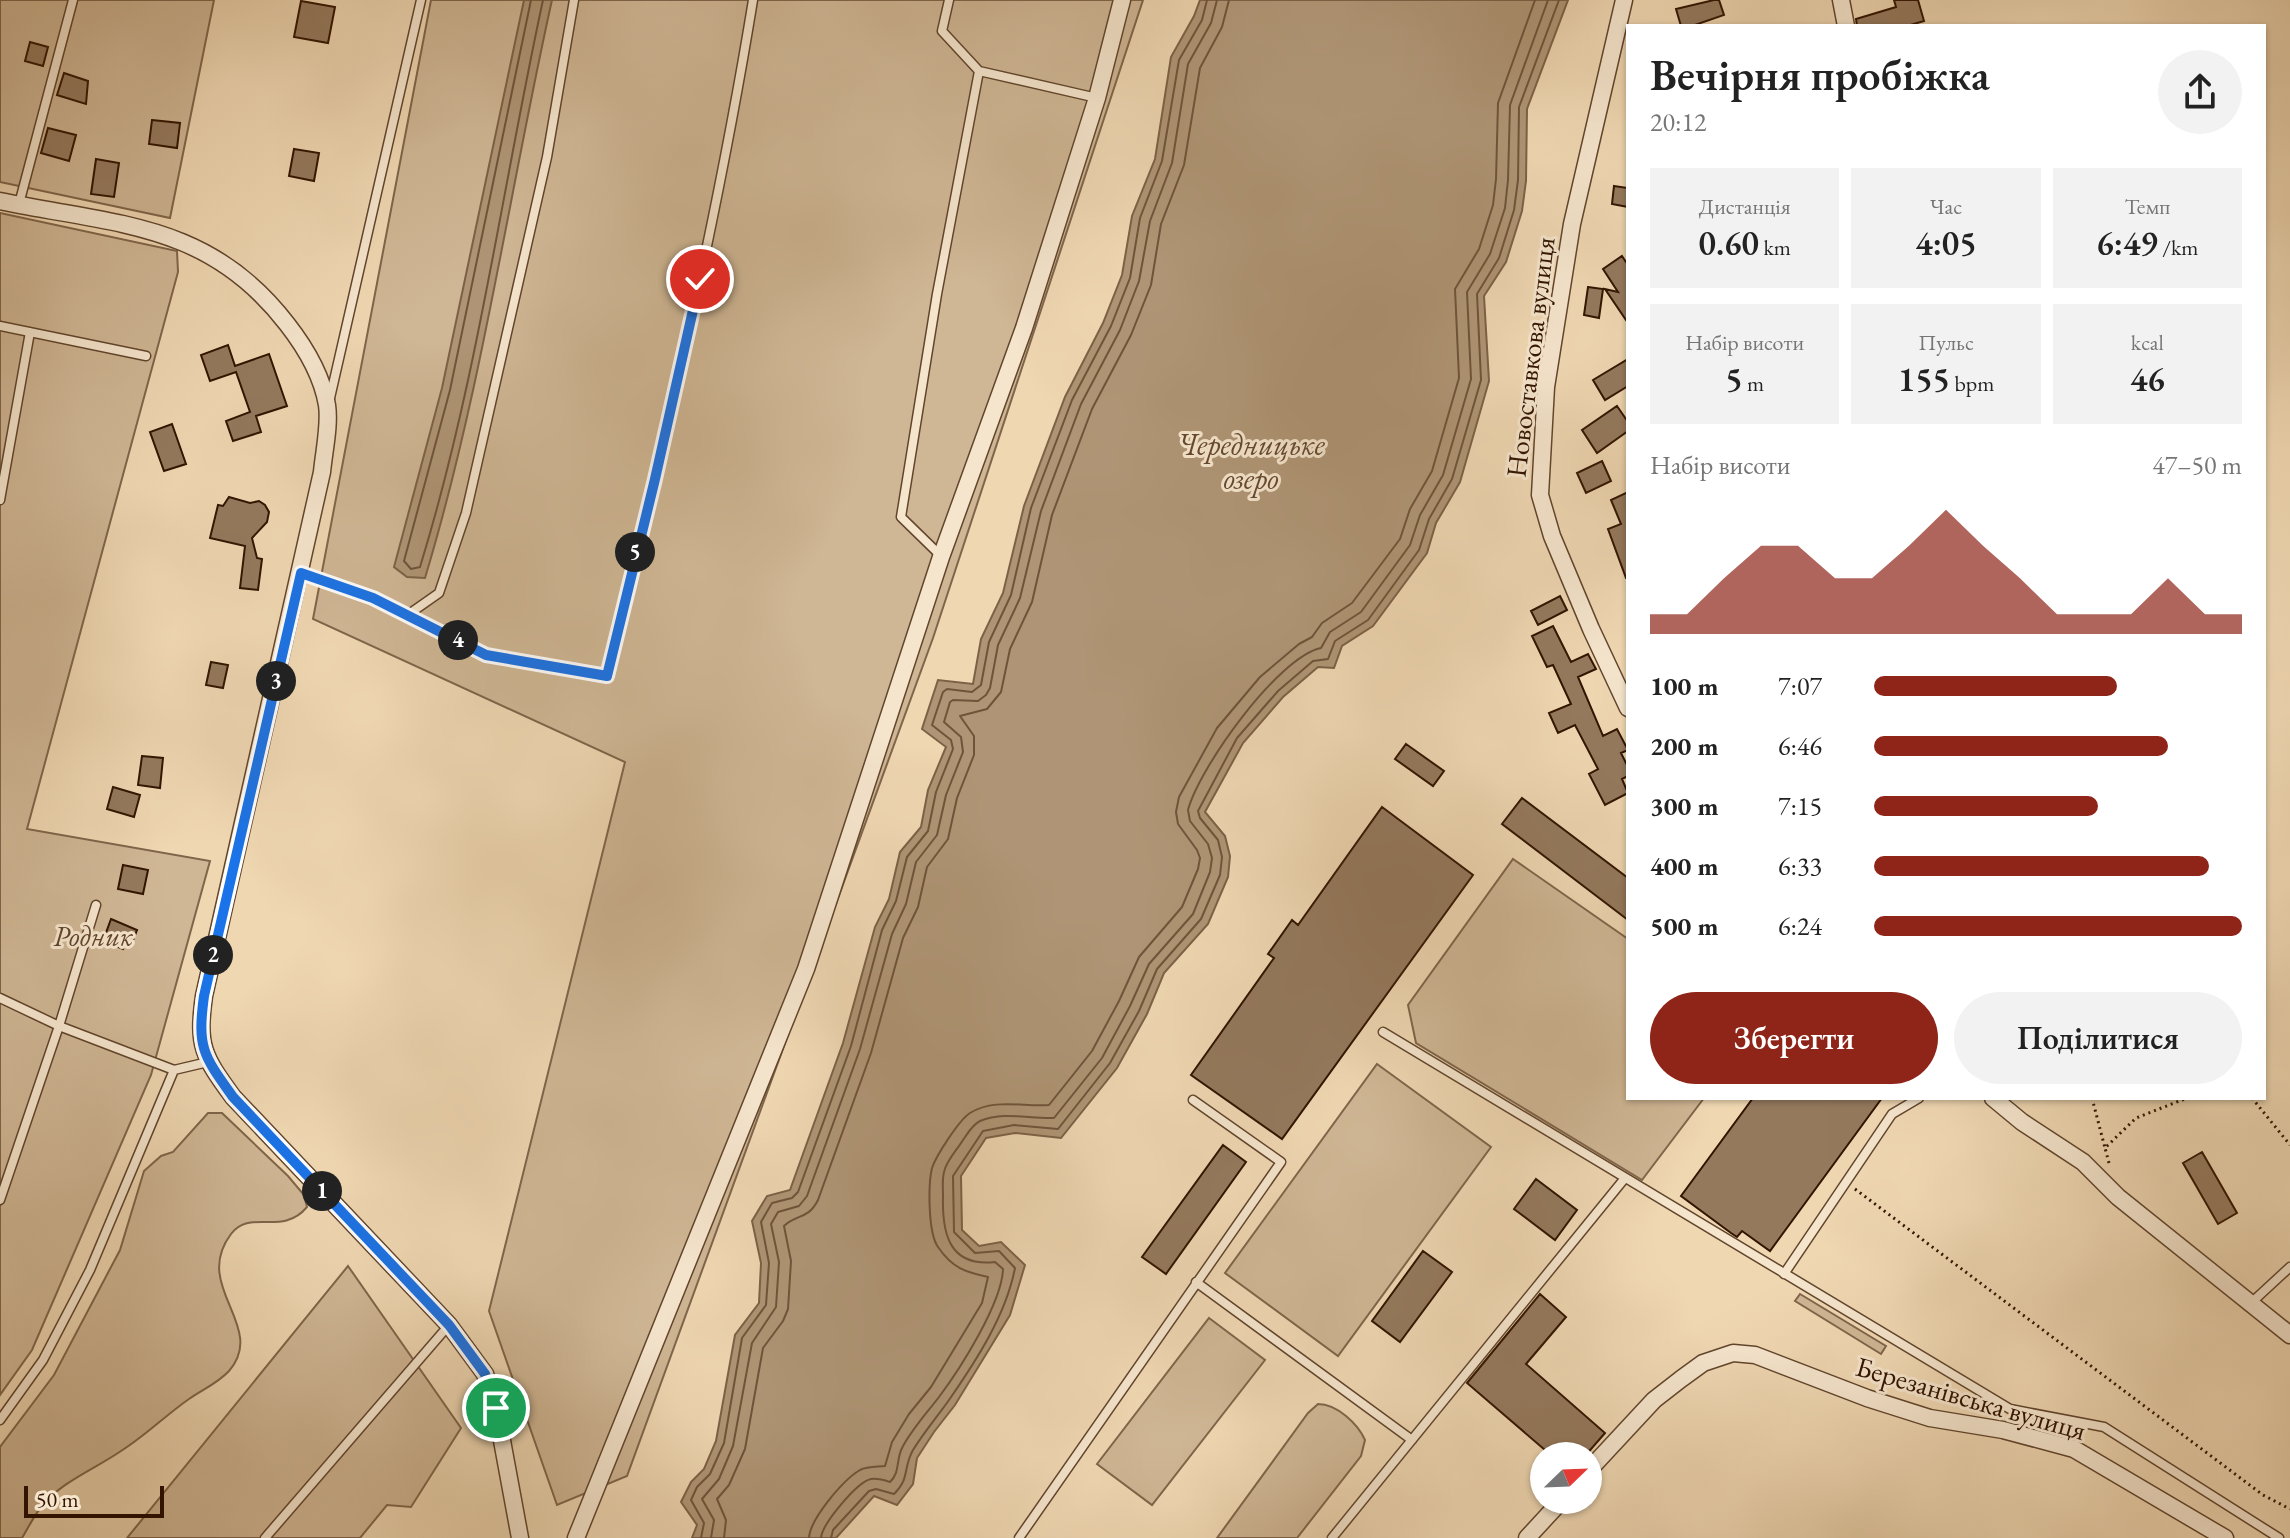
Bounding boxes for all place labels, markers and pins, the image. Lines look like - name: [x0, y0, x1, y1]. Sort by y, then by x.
- pin: [666, 245, 734, 313]
- pin: 5: [615, 532, 655, 572]
- pin: 4: [438, 620, 478, 660]
- pin: 3: [256, 661, 296, 701]
- pin: 2: [193, 935, 233, 975]
- pin: 1: [302, 1171, 342, 1211]
- pin: [462, 1374, 530, 1442]

